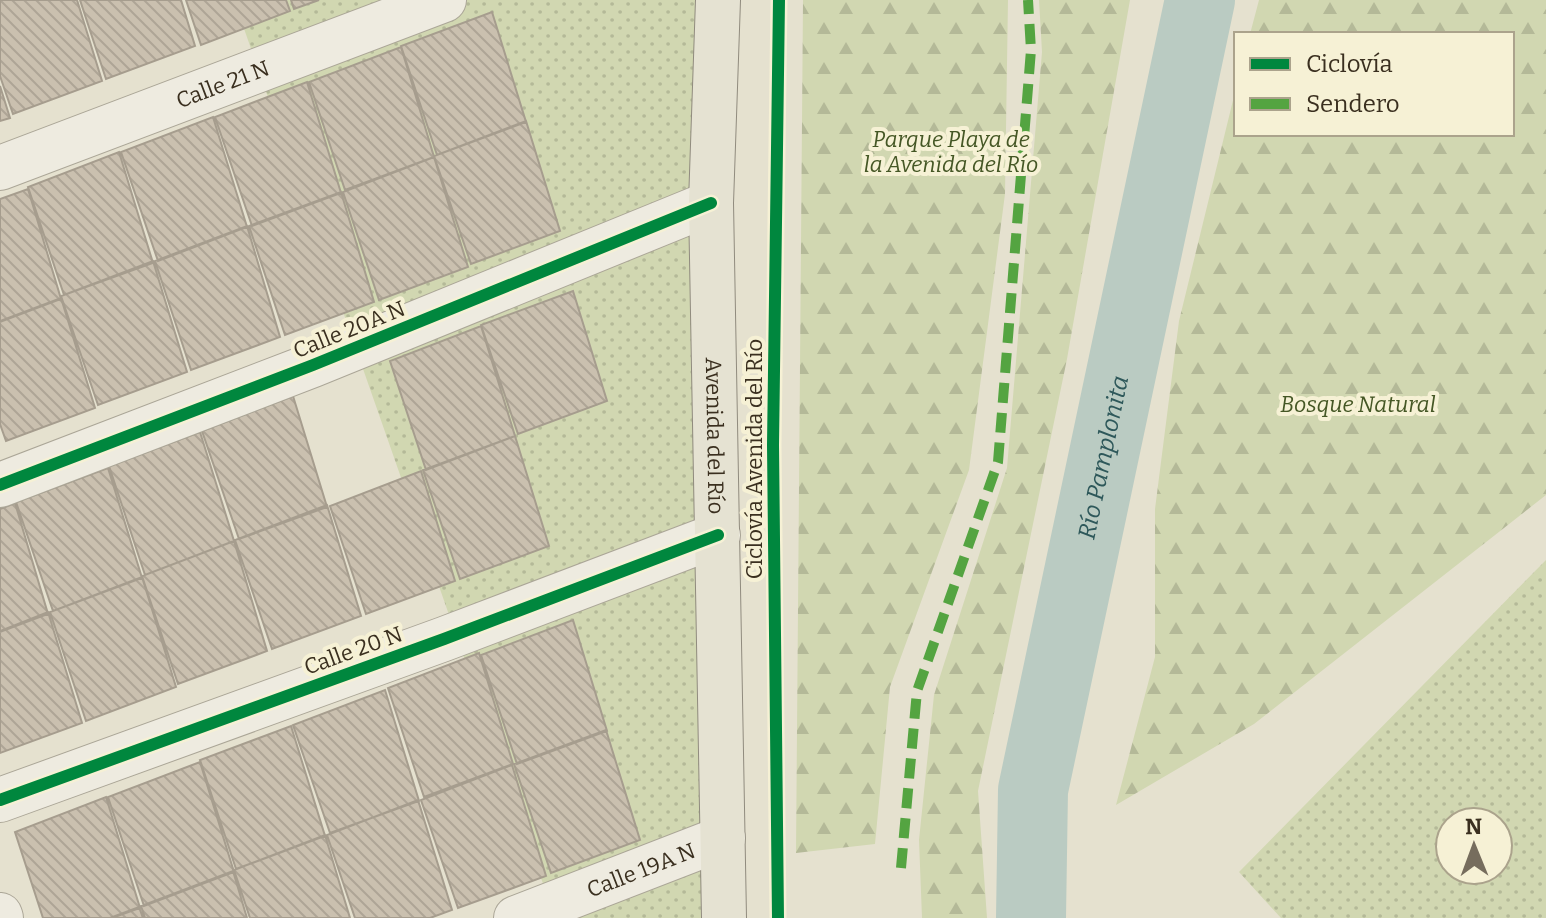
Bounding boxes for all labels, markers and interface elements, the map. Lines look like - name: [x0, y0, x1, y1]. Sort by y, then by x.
- legend: [1234, 32, 1514, 136]
- text: Ciclovía: [1306, 50, 1393, 78]
- street label: Calle 21 N: [172, 54, 273, 114]
- text: Sendero: [1306, 90, 1400, 118]
- park label: Parque Playa de la Avenida del Río: [864, 126, 1038, 178]
- street label: Calle 20A N: [289, 295, 409, 364]
- street label: Ciclovía Avenida del Río: [741, 339, 768, 579]
- street label: Avenida del Río: [700, 357, 730, 514]
- water label: Río Pamplonita: [1072, 373, 1134, 542]
- park label: Bosque Natural: [1280, 391, 1436, 418]
- street label: Calle 20 N: [300, 620, 406, 681]
- north arrow: [1434, 806, 1514, 886]
- text: N: [1465, 813, 1482, 840]
- street label: Calle 19A N: [583, 837, 699, 903]

